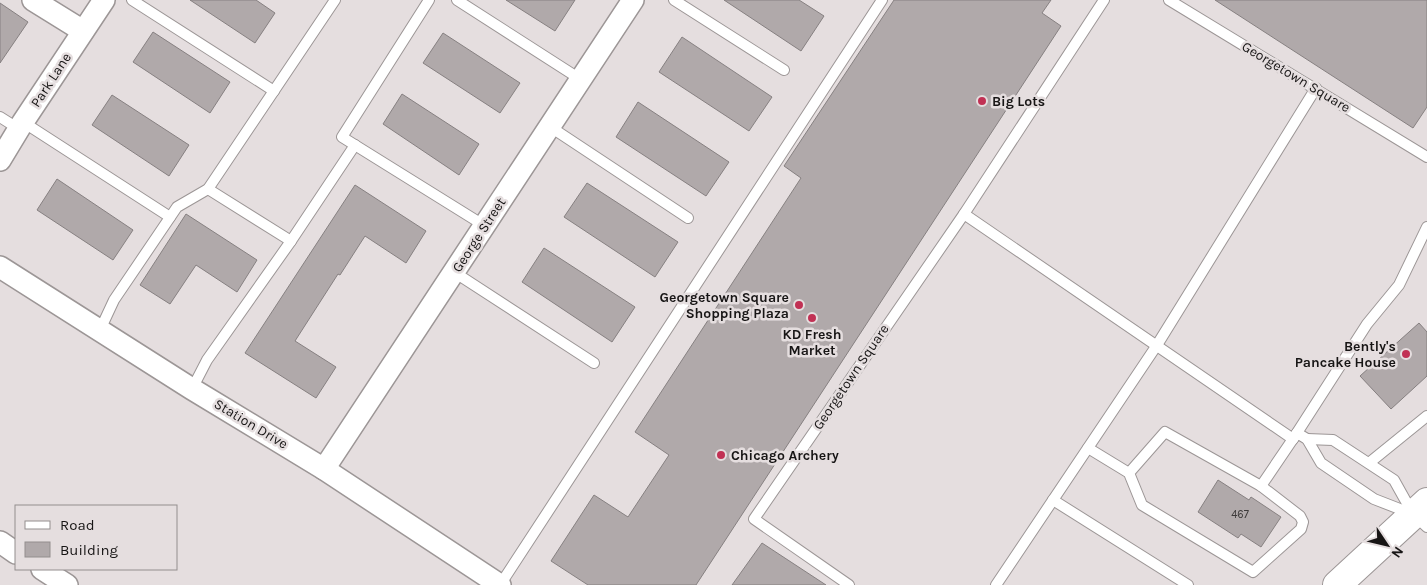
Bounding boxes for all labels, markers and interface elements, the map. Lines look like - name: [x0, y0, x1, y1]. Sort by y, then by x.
- street label: Georgetown Square: [1239, 38, 1353, 116]
- street label: Park Lane: [27, 50, 75, 110]
- place label: Big Lots: [992, 93, 1045, 110]
- marker: Big Lots: [976, 95, 988, 107]
- street label: George Street: [449, 194, 509, 276]
- place label: Georgetown Square Shopping Plaza: [660, 289, 789, 322]
- marker: Georgetown Square Shopping Plaza: [793, 299, 805, 311]
- marker: KD Fresh Market: [806, 312, 818, 324]
- street label: Georgetown Square: [809, 321, 893, 433]
- place label: KD Fresh Market: [783, 326, 841, 359]
- place label: Bently's Pancake House: [1295, 338, 1396, 371]
- marker: Bently's Pancake House: [1400, 348, 1412, 360]
- street label: Station Drive: [211, 395, 291, 453]
- place label: Chicago Archery: [731, 447, 839, 464]
- marker: Chicago Archery: [715, 449, 727, 461]
- legend: [15, 505, 178, 570]
- house number: 467: [1231, 508, 1249, 521]
- text: Road: [60, 516, 95, 534]
- north arrow: [1362, 520, 1412, 570]
- text: Building: [60, 541, 118, 559]
- text: N: [1387, 543, 1407, 561]

